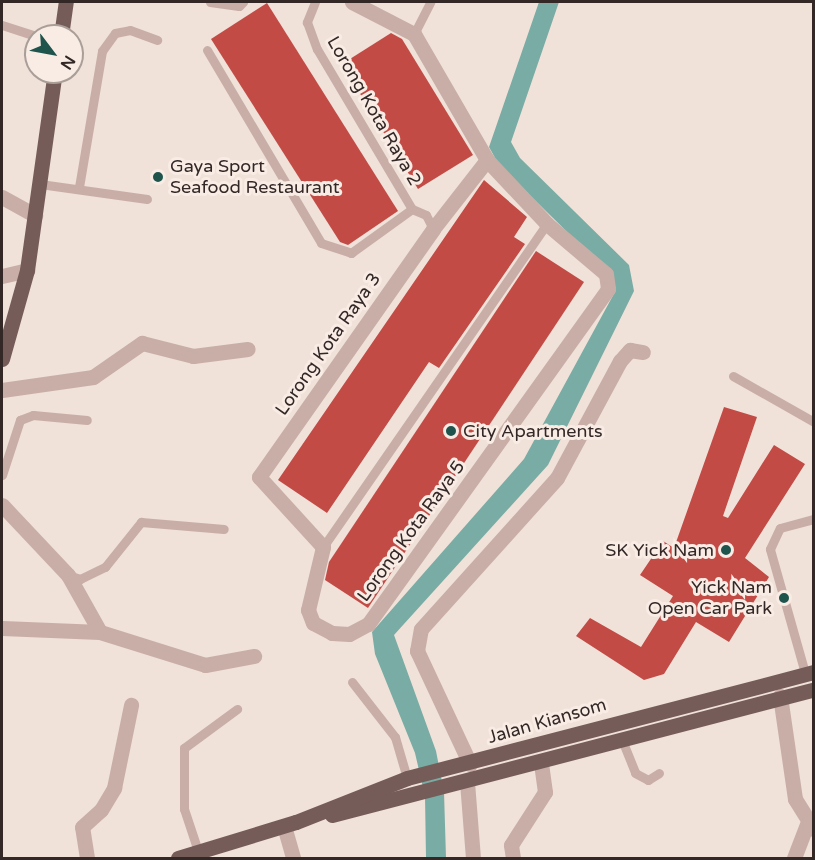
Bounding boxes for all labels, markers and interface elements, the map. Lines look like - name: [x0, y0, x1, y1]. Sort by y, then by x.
- north arrow: [24, 24, 84, 84]
- street label: Lorong Kota Raya 2: [322, 32, 426, 190]
- text: N: [56, 52, 79, 73]
- place label: Gaya Sport Seafood Restaurant: [170, 156, 340, 198]
- marker: Gaya Sport Seafood Restaurant: [151, 170, 165, 184]
- street label: Lorong Kota Raya 3: [271, 269, 385, 419]
- place label: City Apartments: [463, 420, 603, 442]
- marker: City Apartments: [444, 424, 458, 438]
- street label: Lorong Kota Raya 5: [353, 456, 469, 606]
- place label: SK Yick Nam: [605, 539, 714, 561]
- marker: SK Yick Nam: [719, 543, 733, 557]
- place label: Yick Nam Open Car Park: [648, 577, 772, 620]
- marker: Yick Nam Open Car Park: [777, 591, 791, 605]
- street label: Jalan Kiansom: [485, 694, 609, 748]

